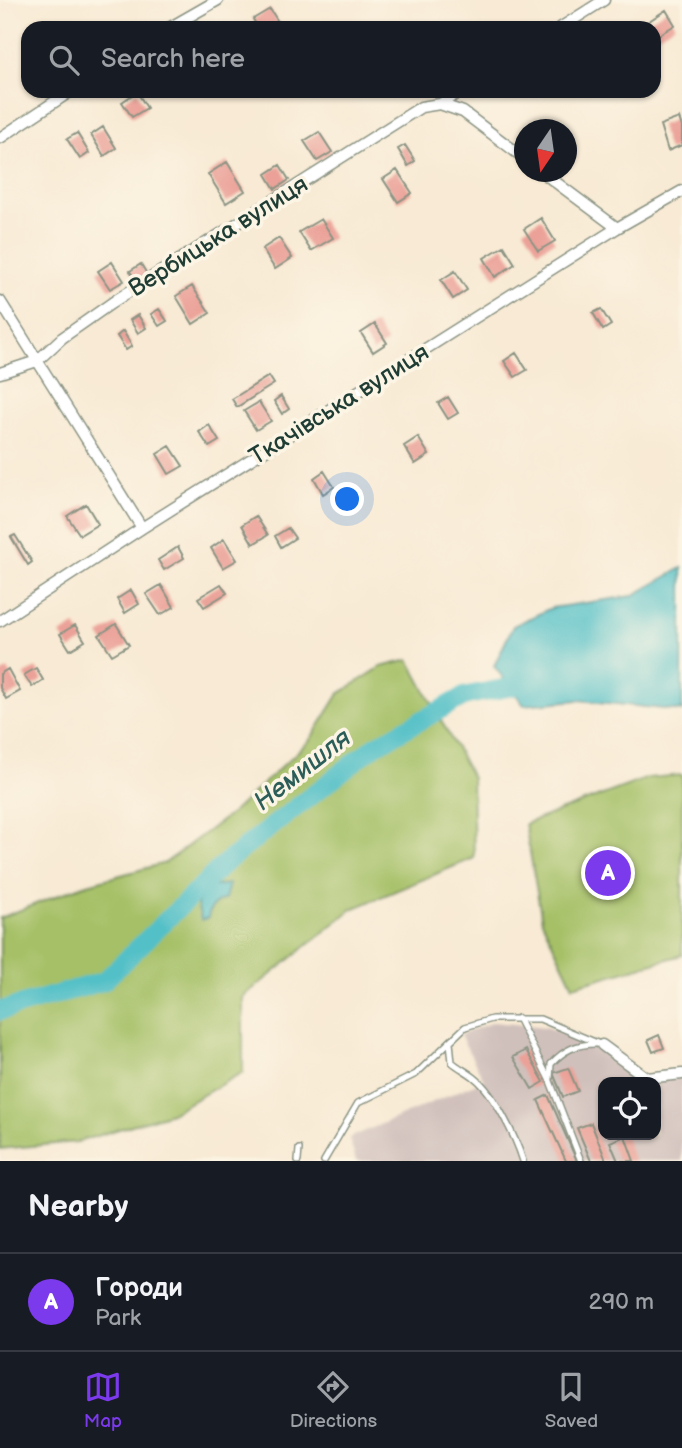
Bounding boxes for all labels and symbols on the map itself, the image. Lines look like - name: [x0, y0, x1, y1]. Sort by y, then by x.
- north arrow: [514, 119, 577, 182]
- street label: Вербицька вулиця: [123, 170, 313, 303]
- street label: Ткачівська вулиця: [244, 338, 434, 471]
- your location: [330, 482, 364, 516]
- water label: Немишля: [248, 722, 358, 818]
- pin: A: [585, 847, 631, 899]

